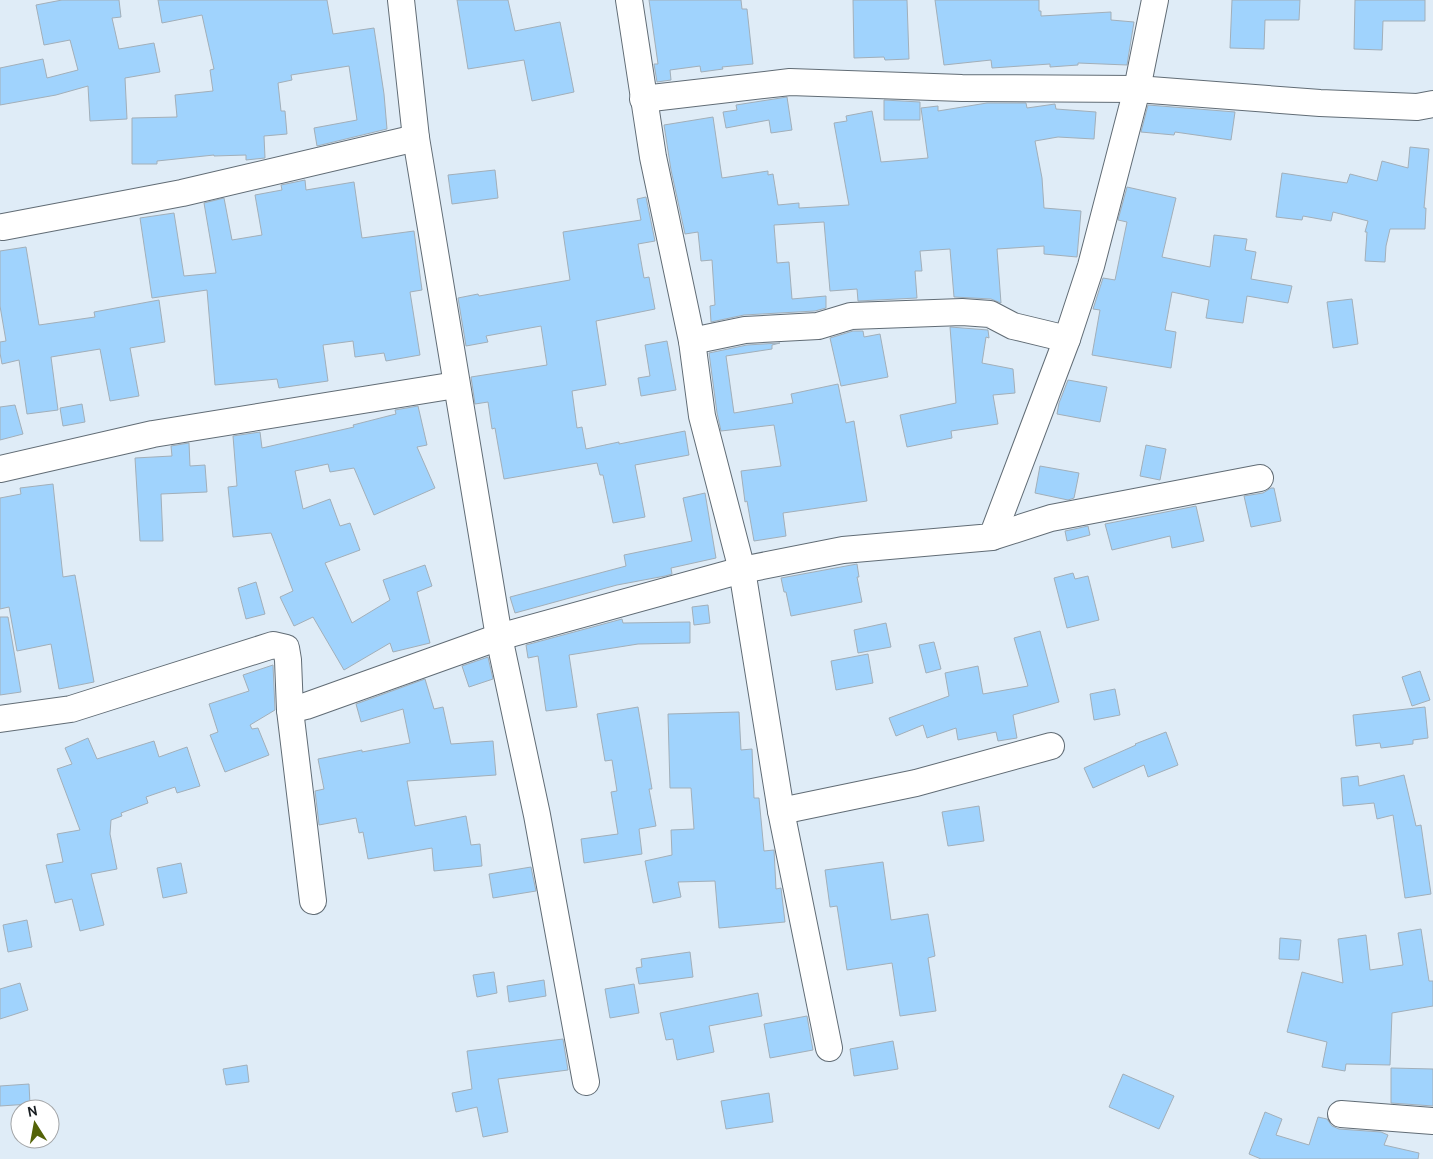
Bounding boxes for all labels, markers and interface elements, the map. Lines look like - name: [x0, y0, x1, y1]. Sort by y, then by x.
- north arrow: [10, 1099, 60, 1149]
- text: N: [26, 1101, 39, 1121]

